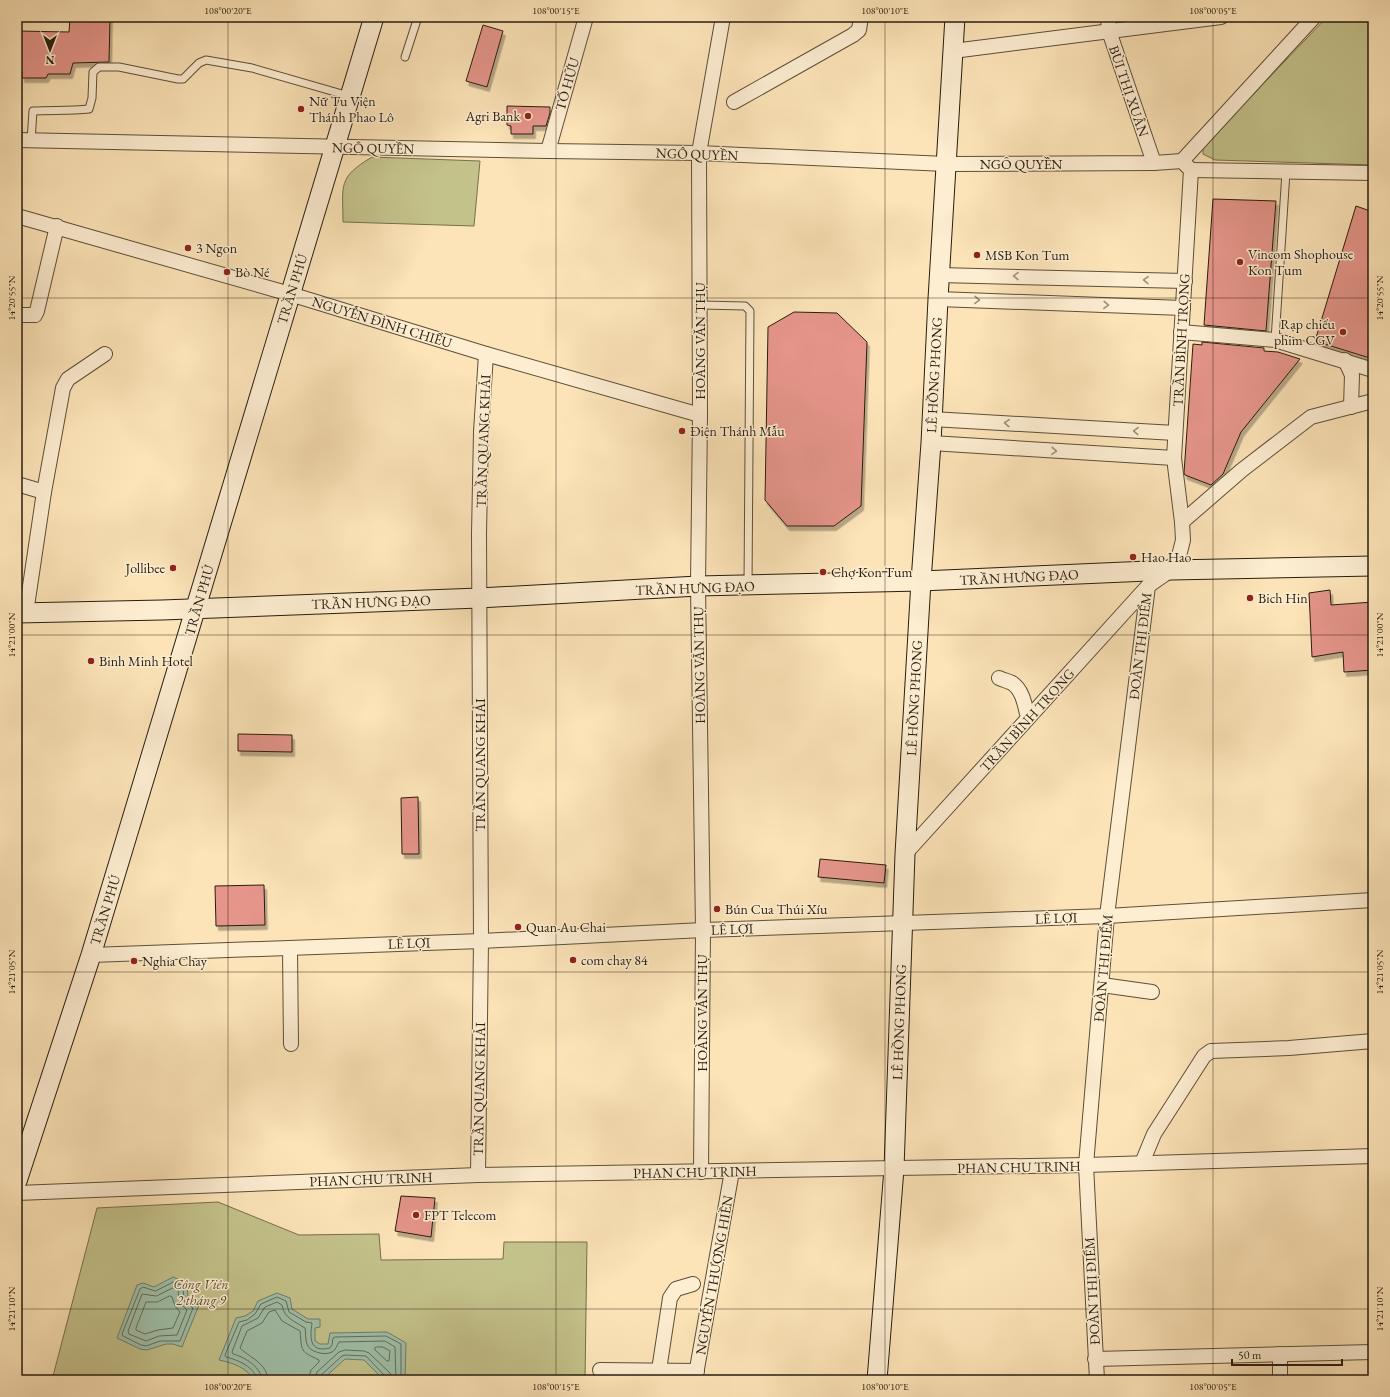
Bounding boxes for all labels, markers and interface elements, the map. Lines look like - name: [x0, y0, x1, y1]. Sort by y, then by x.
- text: 108°00'20"E: [204, 4, 252, 17]
- text: 108°00'15"E: [532, 4, 580, 17]
- text: 108°00'10"E: [861, 4, 909, 17]
- text: 108°00'05"E: [1189, 4, 1237, 17]
- north arrow: [30, 30, 70, 70]
- street label: BÙI THỊ XUÂN: [1105, 43, 1153, 139]
- text: N: [45, 53, 54, 67]
- street label: TỐ HỮU: [551, 55, 583, 113]
- place label: Nữ Tu Viện Thánh Phao Lô: [309, 92, 394, 126]
- marker: Nữ Tu Viện Thánh Phao Lô: [296, 104, 306, 114]
- place label: Agri Bank: [465, 107, 520, 125]
- marker: Agri Bank: [523, 111, 533, 121]
- street label: NGÔ QUYỀN: [332, 138, 414, 158]
- street label: NGÔ QUYỀN: [655, 144, 739, 164]
- street label: NGÔ QUYỀN: [980, 155, 1062, 173]
- place label: 3 Ngon: [196, 239, 238, 257]
- marker: 3 Ngon: [183, 243, 193, 253]
- place label: Vincom Shophouse Kon Tum: [1248, 245, 1354, 279]
- place label: MSB Kon Tum: [985, 246, 1070, 264]
- marker: MSB Kon Tum: [972, 250, 982, 260]
- street label: TRẦN PHÚ: [273, 251, 311, 326]
- marker: Vincom Shophouse Kon Tum: [1235, 257, 1245, 267]
- place label: Bò Né: [235, 263, 270, 281]
- marker: Bò Né: [222, 267, 232, 277]
- one-way arrow: [1013, 272, 1019, 281]
- street label: TRẦN BÌNH TRỌNG: [1169, 273, 1193, 407]
- text: 14°20'55"N: [5, 275, 18, 320]
- one-way arrow: [1143, 275, 1149, 284]
- text: 14°20'55"N: [1373, 275, 1386, 320]
- street label: HOÀNG VĂN THỤ: [691, 282, 709, 400]
- street label: NGUYỄN ĐÌNH CHIỂU: [310, 292, 455, 352]
- one-way arrow: [974, 296, 980, 304]
- one-way arrow: [1103, 300, 1109, 309]
- place label: Rạp chiếu phim CGV: [1274, 315, 1336, 349]
- street label: LÊ HỒNG PHONG: [922, 317, 946, 433]
- marker: Rạp chiếu phim CGV: [1338, 327, 1348, 337]
- street label: TRẦN QUANG KHẢI: [472, 374, 494, 508]
- one-way arrow: [1004, 419, 1010, 428]
- place label: Điện Thánh Mẫu: [690, 422, 785, 440]
- marker: Điện Thánh Mẫu: [677, 426, 687, 436]
- one-way arrow: [1133, 426, 1139, 435]
- one-way arrow: [1051, 446, 1057, 455]
- place label: Hao Hao: [1141, 548, 1192, 566]
- marker: Hao Hao: [1128, 552, 1138, 562]
- place label: Jollibee: [124, 559, 166, 577]
- street label: TRẦN PHÚ: [180, 562, 218, 638]
- marker: Jollibee: [168, 563, 178, 573]
- place label: Chợ Kon Tum: [831, 563, 912, 581]
- street label: TRẦN HƯNG ĐẠO: [959, 565, 1079, 589]
- marker: Chợ Kon Tum: [818, 567, 828, 577]
- street label: TRẦN HƯNG ĐẠO: [635, 577, 755, 599]
- place label: Bich Hin: [1258, 589, 1308, 607]
- street label: TRẦN HƯNG ĐẠO: [311, 591, 431, 613]
- street label: ĐOÀN THỊ ĐIỂM: [1124, 591, 1156, 701]
- marker: Bich Hin: [1245, 593, 1255, 603]
- street label: HOÀNG VĂN THỤ: [689, 605, 709, 724]
- text: 14°21'00"N: [5, 612, 18, 657]
- text: 14°21'00"N: [1373, 612, 1386, 657]
- street label: LÊ HỒNG PHONG: [902, 640, 926, 756]
- place label: Binh Minh Hotel: [99, 652, 194, 670]
- marker: Binh Minh Hotel: [86, 656, 96, 666]
- street label: TRẦN BÌNH TRỌNG: [976, 665, 1078, 775]
- street label: TRẦN QUANG KHẢI: [471, 698, 489, 832]
- street label: TRẦN PHÚ: [86, 872, 124, 947]
- place label: Bún Cua Thúi Xíu: [725, 900, 828, 918]
- marker: Bún Cua Thúi Xíu: [712, 904, 722, 914]
- street label: LÊ LỢI: [1034, 908, 1078, 928]
- street label: ĐOÀN THỊ ĐIỂM: [1089, 913, 1117, 1023]
- place label: Quan Au Chai: [526, 918, 606, 936]
- street label: LÊ LỢI: [710, 919, 754, 939]
- marker: Quan Au Chai: [513, 922, 523, 932]
- street label: LÊ LỢI: [387, 933, 431, 953]
- text: 14°21'05"N: [5, 949, 18, 994]
- text: 14°21'05"N: [1373, 949, 1386, 994]
- place label: com chay 84: [581, 951, 648, 969]
- place label: Nghia Chay: [142, 952, 208, 970]
- street label: HOÀNG VĂN THỤ: [693, 954, 711, 1072]
- marker: com chay 84: [568, 955, 578, 965]
- marker: Nghia Chay: [129, 956, 139, 966]
- street label: LÊ HỒNG PHONG: [888, 964, 910, 1080]
- street label: TRẦN QUANG KHẢI: [469, 1022, 489, 1156]
- street label: PHAN CHU TRINH: [957, 1157, 1081, 1177]
- street label: PHAN CHU TRINH: [633, 1162, 757, 1182]
- street label: PHAN CHU TRINH: [309, 1168, 433, 1190]
- street label: NGUYỄN THƯỢNG HIỀN: [691, 1194, 737, 1356]
- place label: FPT Telecom: [424, 1206, 496, 1224]
- marker: FPT Telecom: [411, 1210, 421, 1220]
- street label: ĐOÀN THỊ ĐIỂM: [1080, 1236, 1104, 1345]
- park label: Công Viên 2 tháng 9: [173, 1275, 229, 1309]
- text: 14°21'10"N: [5, 1286, 18, 1331]
- text: 14°21'10"N: [1373, 1286, 1386, 1331]
- scale bar: [1232, 1341, 1342, 1367]
- text: 50 m: [1238, 1347, 1262, 1363]
- text: 108°00'20"E: [204, 1380, 252, 1393]
- text: 108°00'15"E: [532, 1380, 580, 1393]
- text: 108°00'10"E: [861, 1380, 909, 1393]
- text: 108°00'05"E: [1189, 1380, 1237, 1393]

